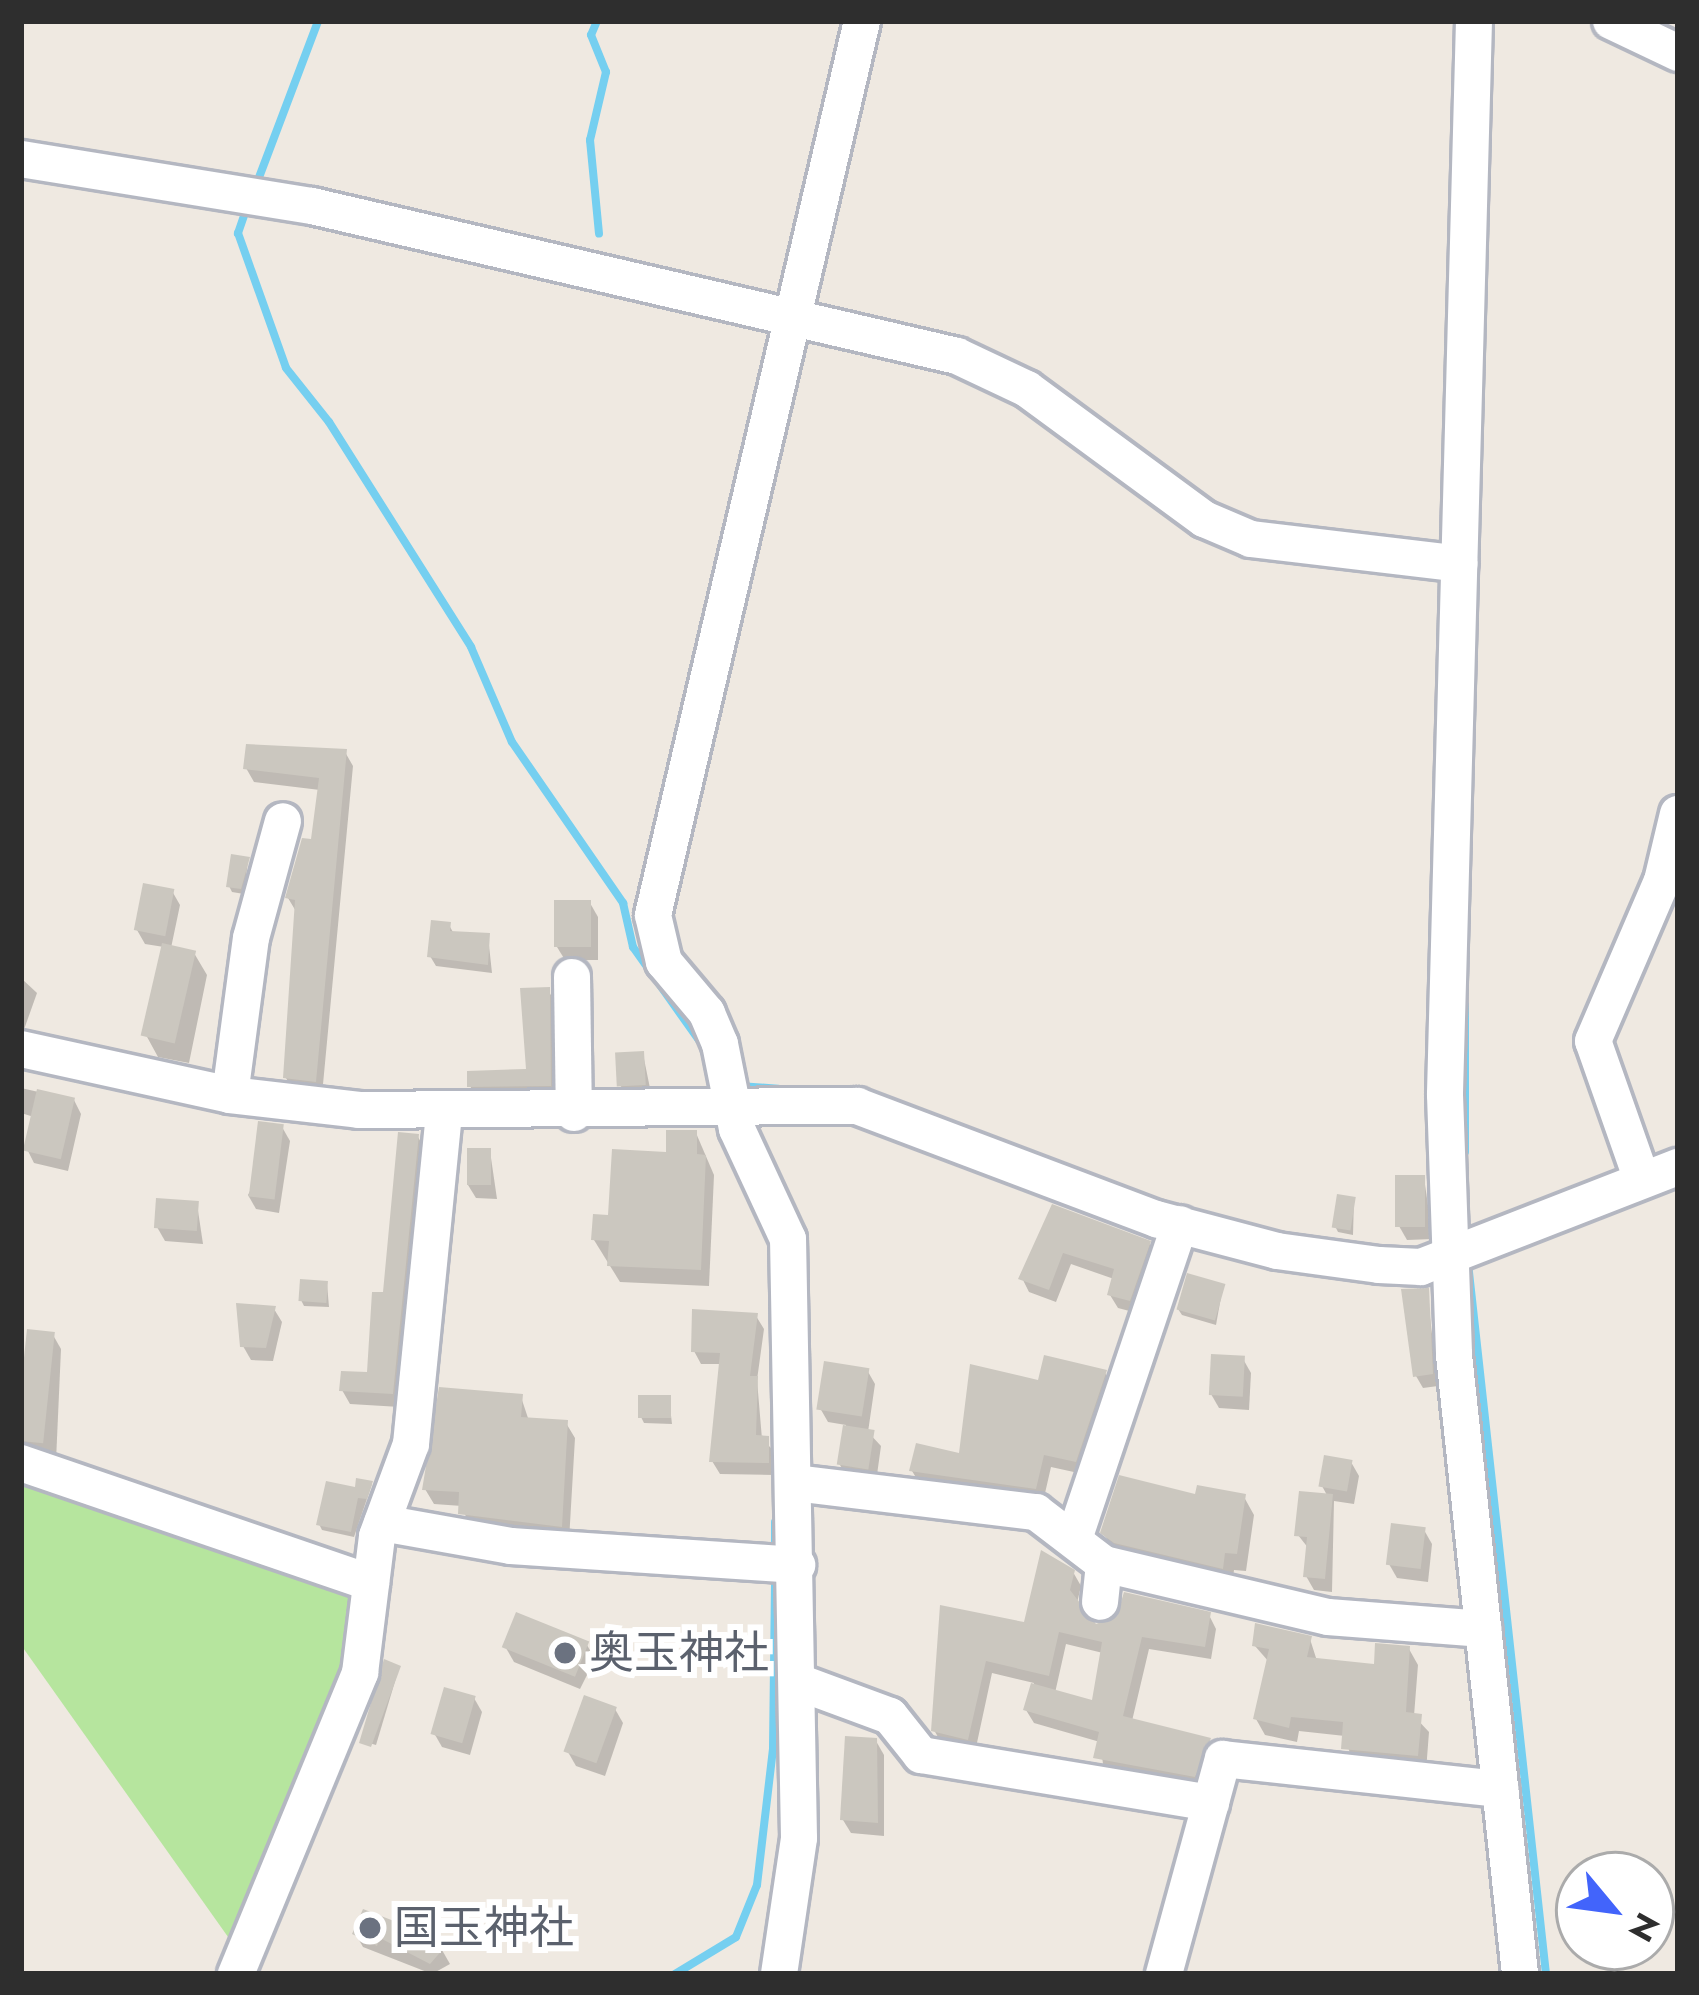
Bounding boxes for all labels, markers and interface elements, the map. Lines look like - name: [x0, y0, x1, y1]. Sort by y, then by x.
- place label: 奥玉神社: [589, 1626, 769, 1680]
- marker: 奥玉神社: [552, 1640, 578, 1666]
- north arrow: [1555, 1851, 1675, 1971]
- place label: 国玉神社: [394, 1901, 574, 1955]
- text: N: [1617, 1904, 1671, 1950]
- marker: 国玉神社: [357, 1915, 383, 1941]

